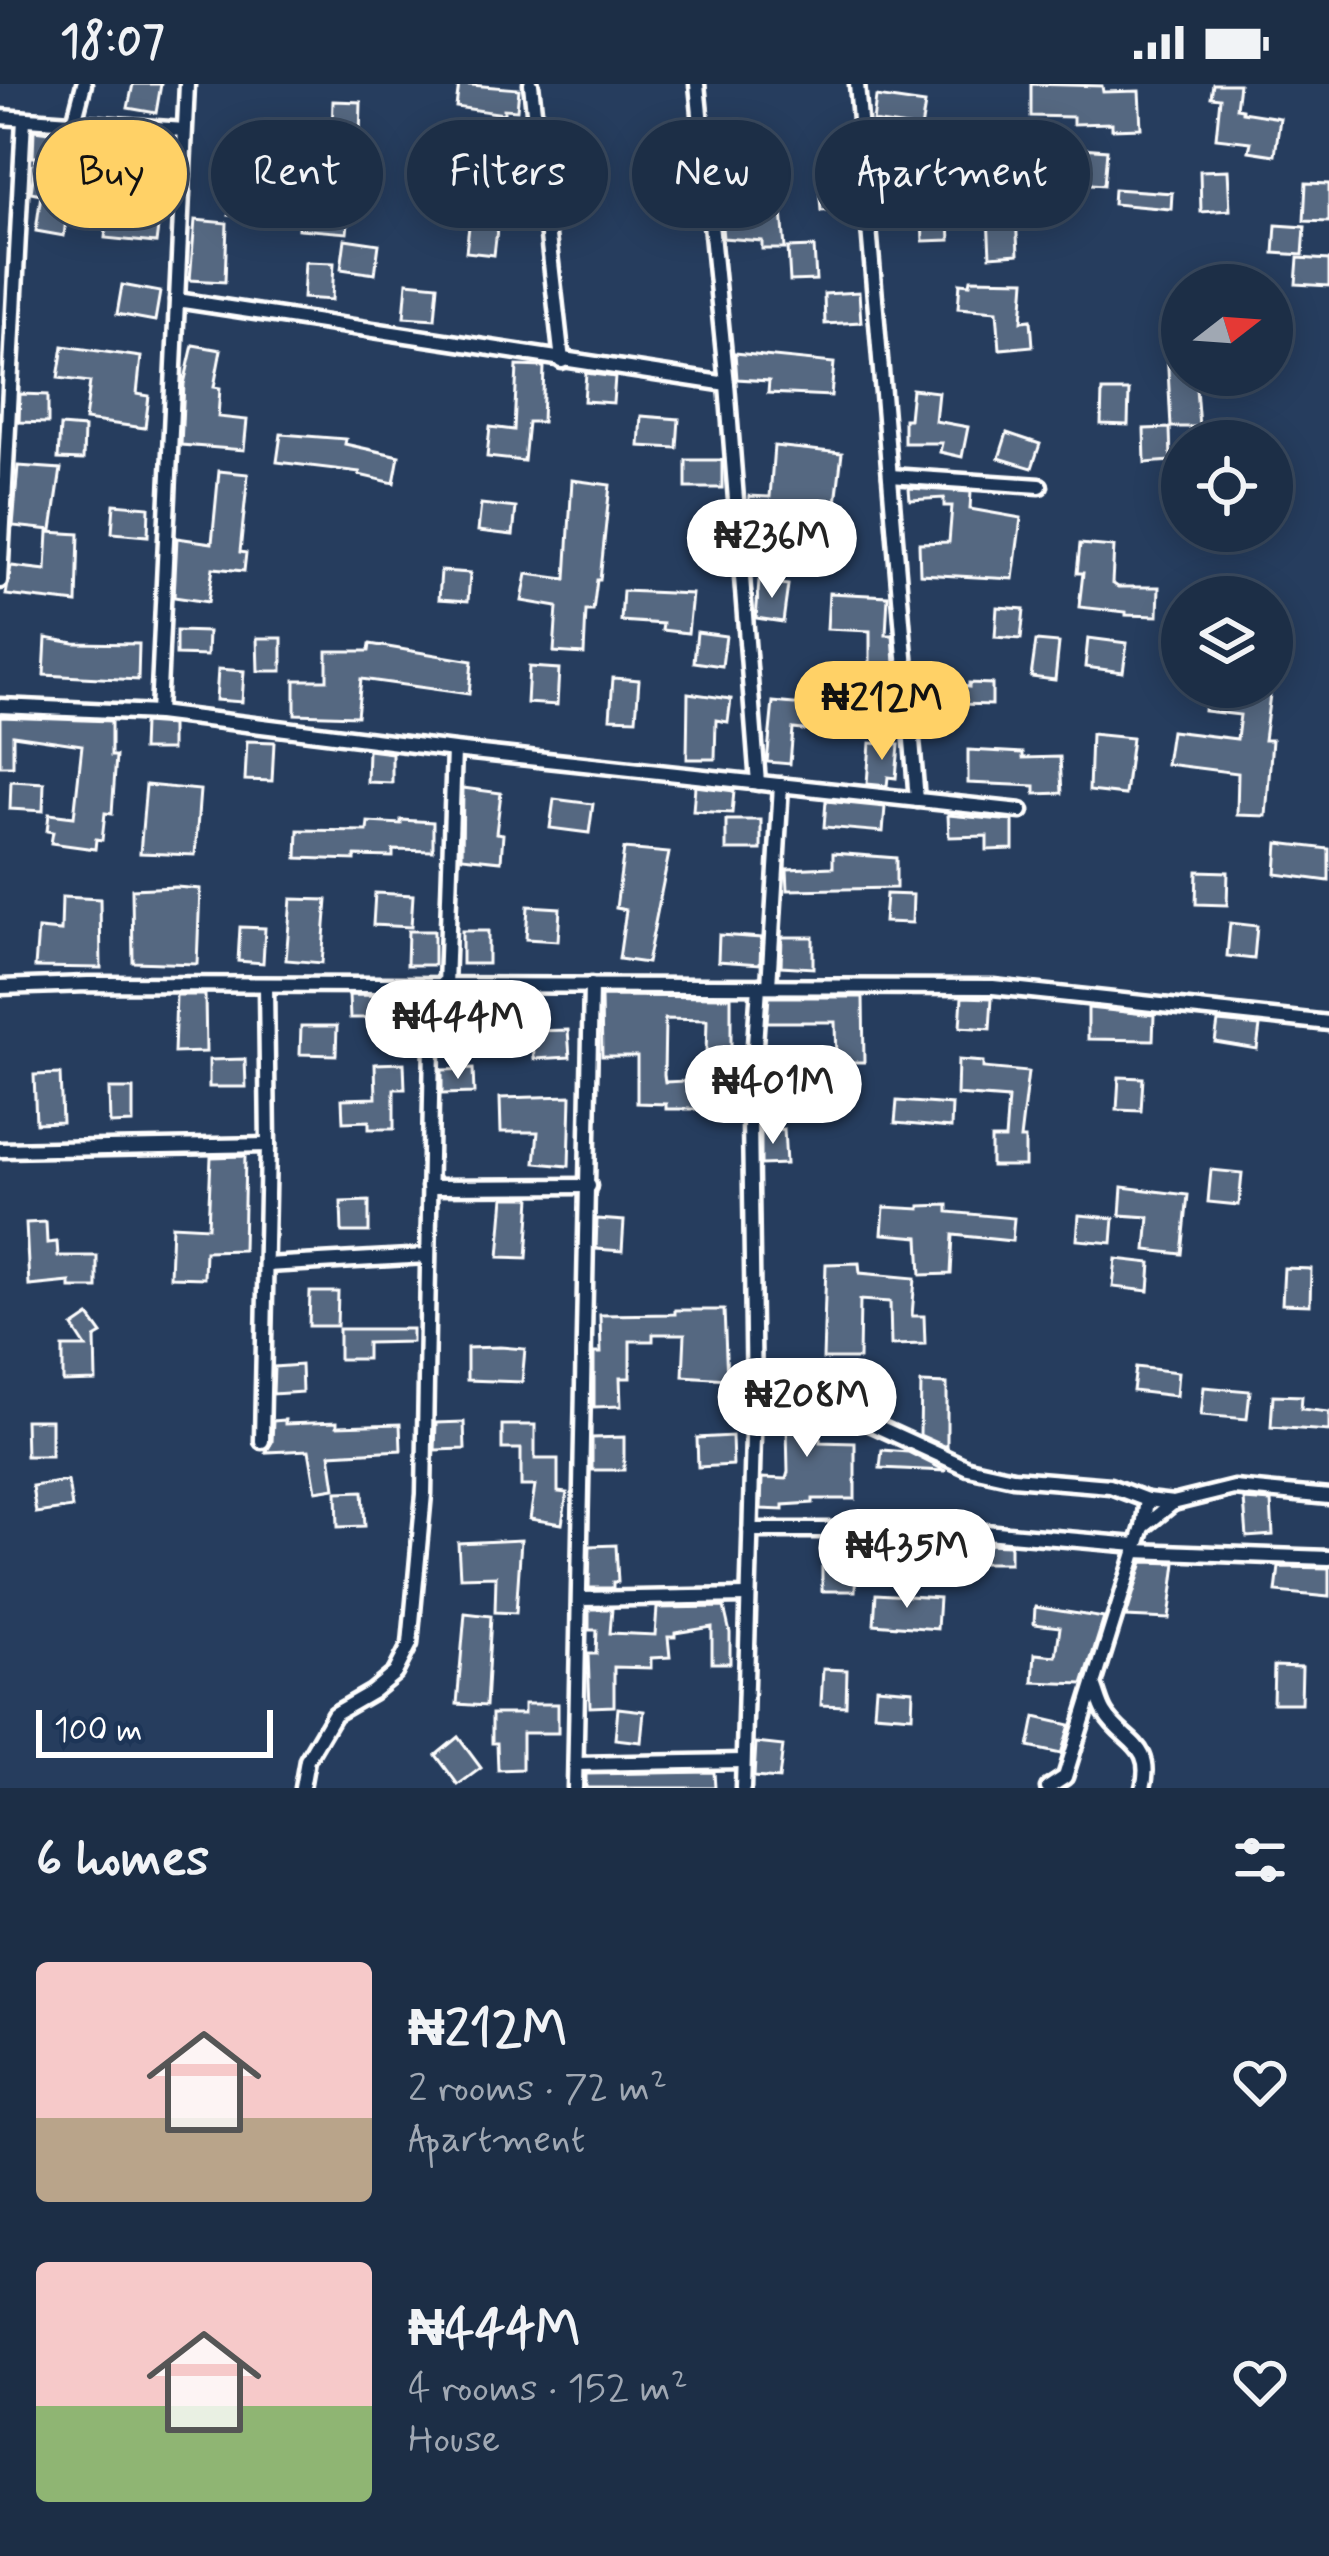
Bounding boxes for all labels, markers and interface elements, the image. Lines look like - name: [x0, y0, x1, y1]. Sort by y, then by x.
- text: 18:07: [60, 13, 165, 72]
- chip: Buy: [36, 120, 187, 228]
- chip: Rent: [211, 120, 383, 228]
- chip: Filters: [407, 120, 608, 228]
- chip: New: [632, 120, 791, 228]
- chip: Apartment: [815, 120, 1090, 228]
- north arrow: [1161, 264, 1293, 396]
- map controls: [1161, 264, 1293, 708]
- button: locate: [1161, 420, 1293, 552]
- pin: ₦236M: [688, 499, 856, 601]
- text: ₦236M: [714, 512, 830, 563]
- button: layers: [1161, 576, 1293, 708]
- pin: ₦212M: [798, 661, 966, 763]
- text: ₦212M: [821, 674, 943, 725]
- pin: ₦444M: [374, 980, 542, 1082]
- text: ₦444M: [392, 993, 524, 1044]
- pin: ₦401M: [689, 1045, 857, 1147]
- text: ₦401M: [712, 1058, 834, 1109]
- pin: ₦208M: [723, 1358, 891, 1460]
- text: ₦208M: [745, 1371, 869, 1422]
- pin: ₦435M: [823, 1509, 991, 1611]
- text: ₦435M: [845, 1522, 969, 1573]
- scale bar: [36, 1704, 273, 1757]
- text: 100 m: [54, 1709, 143, 1753]
- text: 6 homes: [36, 1827, 209, 1893]
- icon: filters: [1227, 1827, 1293, 1893]
- text: ₦212M: [408, 1998, 567, 2064]
- icon: home: [132, 2010, 276, 2154]
- icon: heart: [1227, 2049, 1293, 2115]
- text: 2 rooms · 72 m²: [408, 2064, 667, 2115]
- text: Apartment: [408, 2115, 585, 2166]
- text: ₦444M: [408, 2298, 580, 2364]
- icon: home: [132, 2310, 276, 2454]
- icon: heart: [1227, 2349, 1293, 2415]
- text: 4 rooms · 152 m²: [408, 2364, 688, 2415]
- text: House: [408, 2415, 500, 2466]

